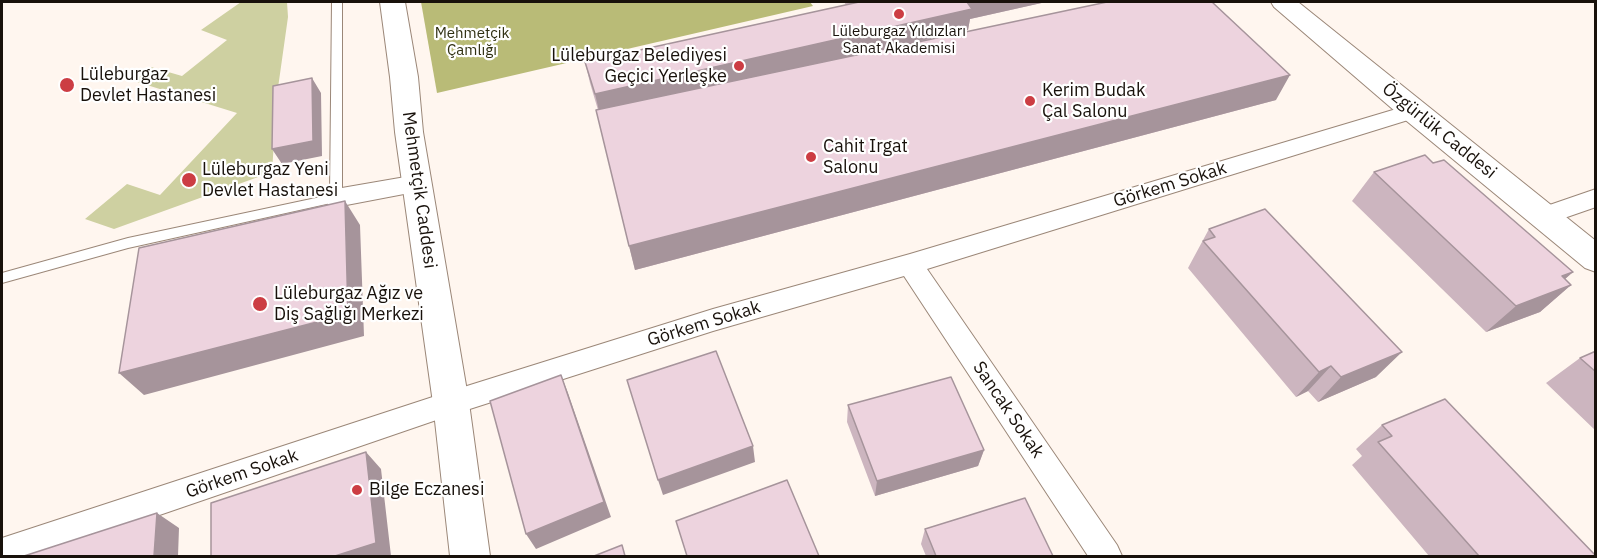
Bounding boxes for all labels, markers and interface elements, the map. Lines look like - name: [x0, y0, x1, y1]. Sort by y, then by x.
- marker: Lüleburgaz Yıldızları Sanat Akademisi: [892, 7, 906, 21]
- place label: Lüleburgaz Yıldızları Sanat Akademisi: [832, 23, 966, 58]
- park label: Mehmetçik Çamlığı: [435, 25, 509, 60]
- place label: Lüleburgaz Belediyesi Geçici Yerleşke: [551, 45, 727, 88]
- marker: Lüleburgaz Belediyesi Geçici Yerleşke: [732, 59, 746, 73]
- place label: Lüleburgaz Devlet Hastanesi: [80, 64, 216, 106]
- marker: Lüleburgaz Devlet Hastanesi: [58, 76, 76, 94]
- street label: Özgürlük Caddesi: [1377, 78, 1501, 184]
- place label: Kerim Budak Çal Salonu: [1042, 80, 1145, 122]
- marker: Kerim Budak Çal Salonu: [1023, 94, 1037, 108]
- street label: Mehmetçik Caddesi: [397, 110, 441, 270]
- place label: Cahit Irgat Salonu: [823, 136, 908, 178]
- marker: Cahit Irgat Salonu: [804, 150, 818, 164]
- street label: Görkem Sokak: [1111, 158, 1229, 212]
- place label: Lüleburgaz Yeni Devlet Hastanesi: [202, 159, 338, 201]
- marker: Lüleburgaz Yeni Devlet Hastanesi: [180, 171, 198, 189]
- place label: Lüleburgaz Ağız ve Diş Sağlığı Merkezi: [274, 283, 424, 326]
- marker: Lüleburgaz Ağız ve Diş Sağlığı Merkezi: [251, 295, 269, 313]
- street label: Görkem Sokak: [645, 297, 763, 351]
- street label: Sancak Sokak: [968, 358, 1048, 462]
- street label: Görkem Sokak: [183, 445, 301, 503]
- place label: Bilge Eczanesi: [369, 479, 484, 501]
- marker: Bilge Eczanesi: [350, 483, 364, 497]

